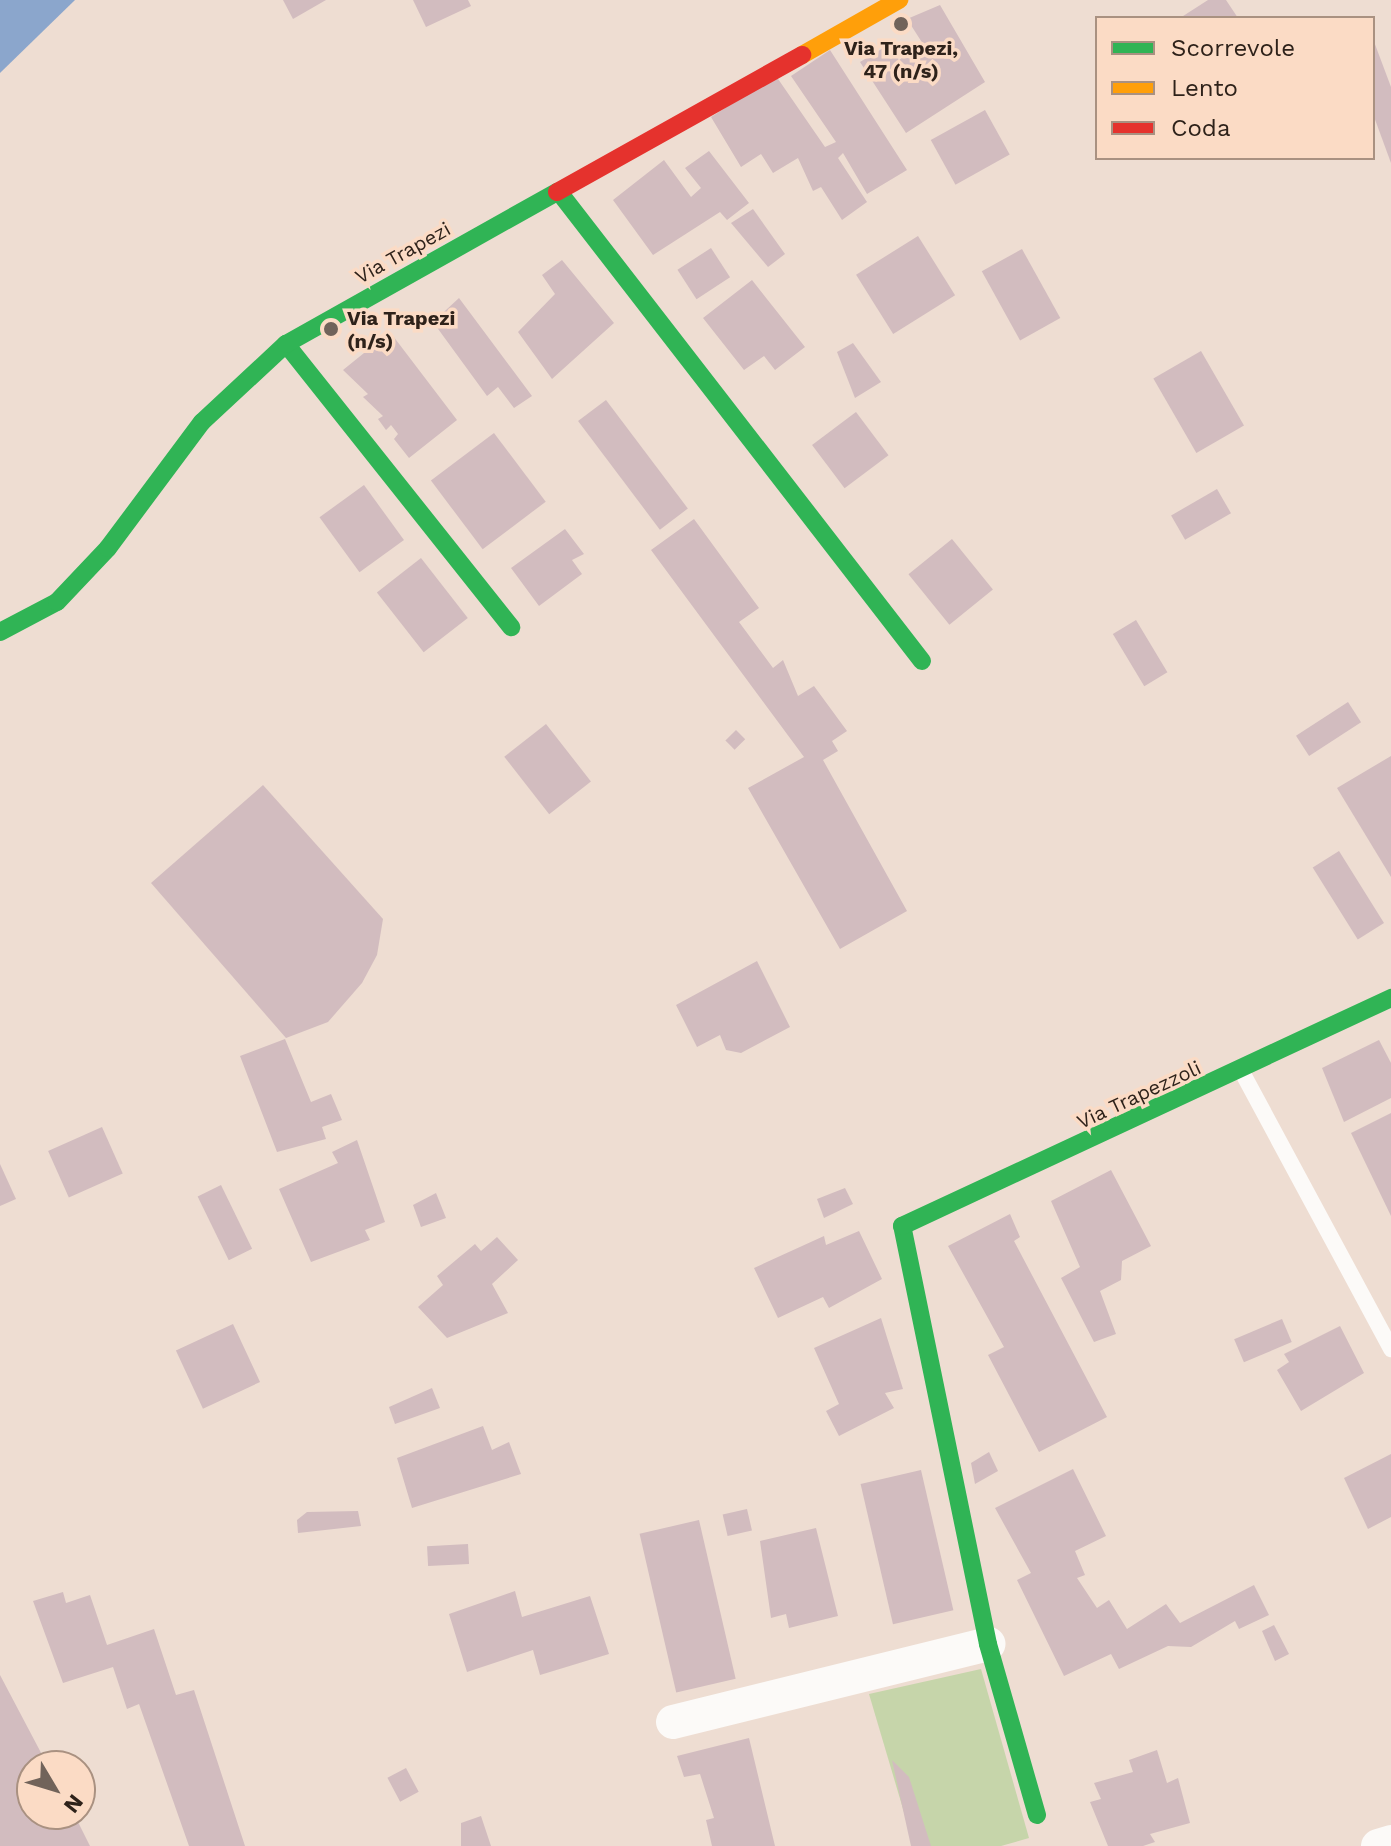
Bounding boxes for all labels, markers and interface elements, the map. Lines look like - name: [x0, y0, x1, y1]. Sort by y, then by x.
- marker: Via Trapezi, 47 (n/s): [892, 15, 910, 33]
- legend: [1095, 16, 1375, 160]
- text: Scorrevole: [1171, 34, 1295, 62]
- place label: Via Trapezi, 47 (n/s): [844, 36, 958, 83]
- text: Lento: [1171, 74, 1238, 102]
- text: Coda: [1171, 114, 1231, 142]
- street label: Via Trapezi: [351, 217, 455, 289]
- place label: Via Trapezi (n/s): [347, 306, 456, 353]
- marker: Via Trapezi (n/s): [322, 320, 340, 338]
- street label: Via Trapezzoli: [1073, 1056, 1205, 1134]
- north arrow: [16, 1750, 96, 1830]
- text: N: [59, 1790, 89, 1818]

